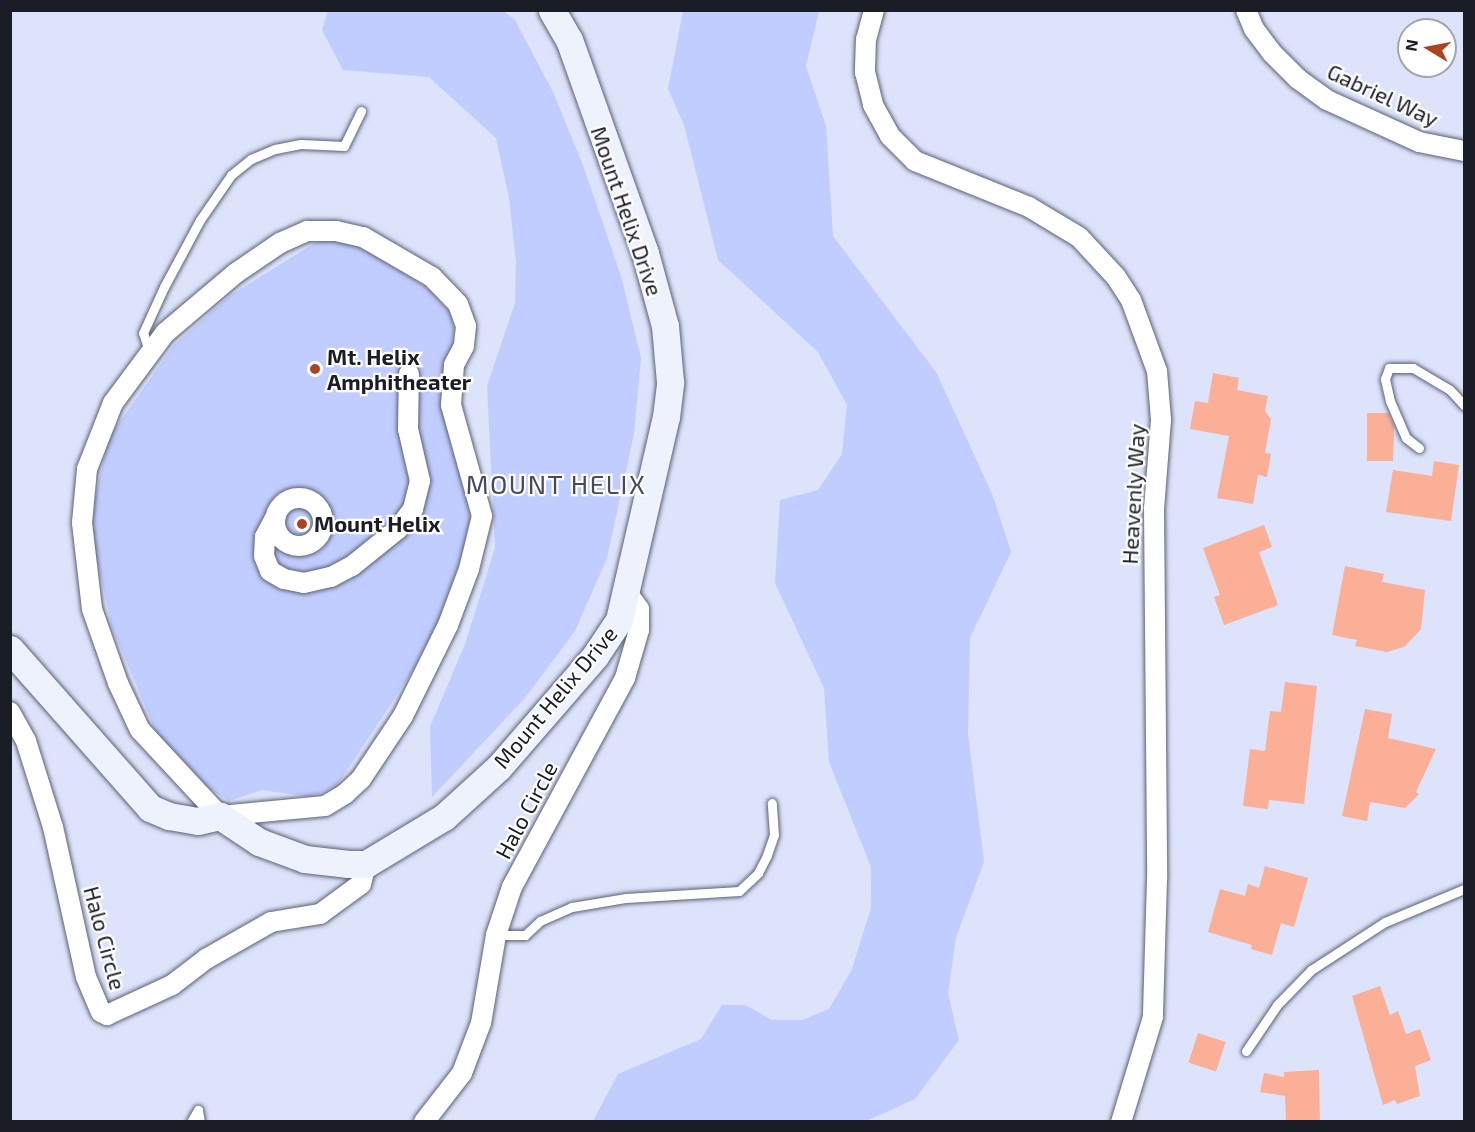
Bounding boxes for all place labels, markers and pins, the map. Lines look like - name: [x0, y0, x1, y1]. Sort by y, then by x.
- place label: Mt. Helix Amphitheater: [327, 343, 471, 394]
- marker: Mt. Helix Amphitheater: [308, 362, 322, 376]
- place label: Mount Helix: [314, 511, 441, 537]
- marker: Mount Helix: [295, 517, 309, 531]

